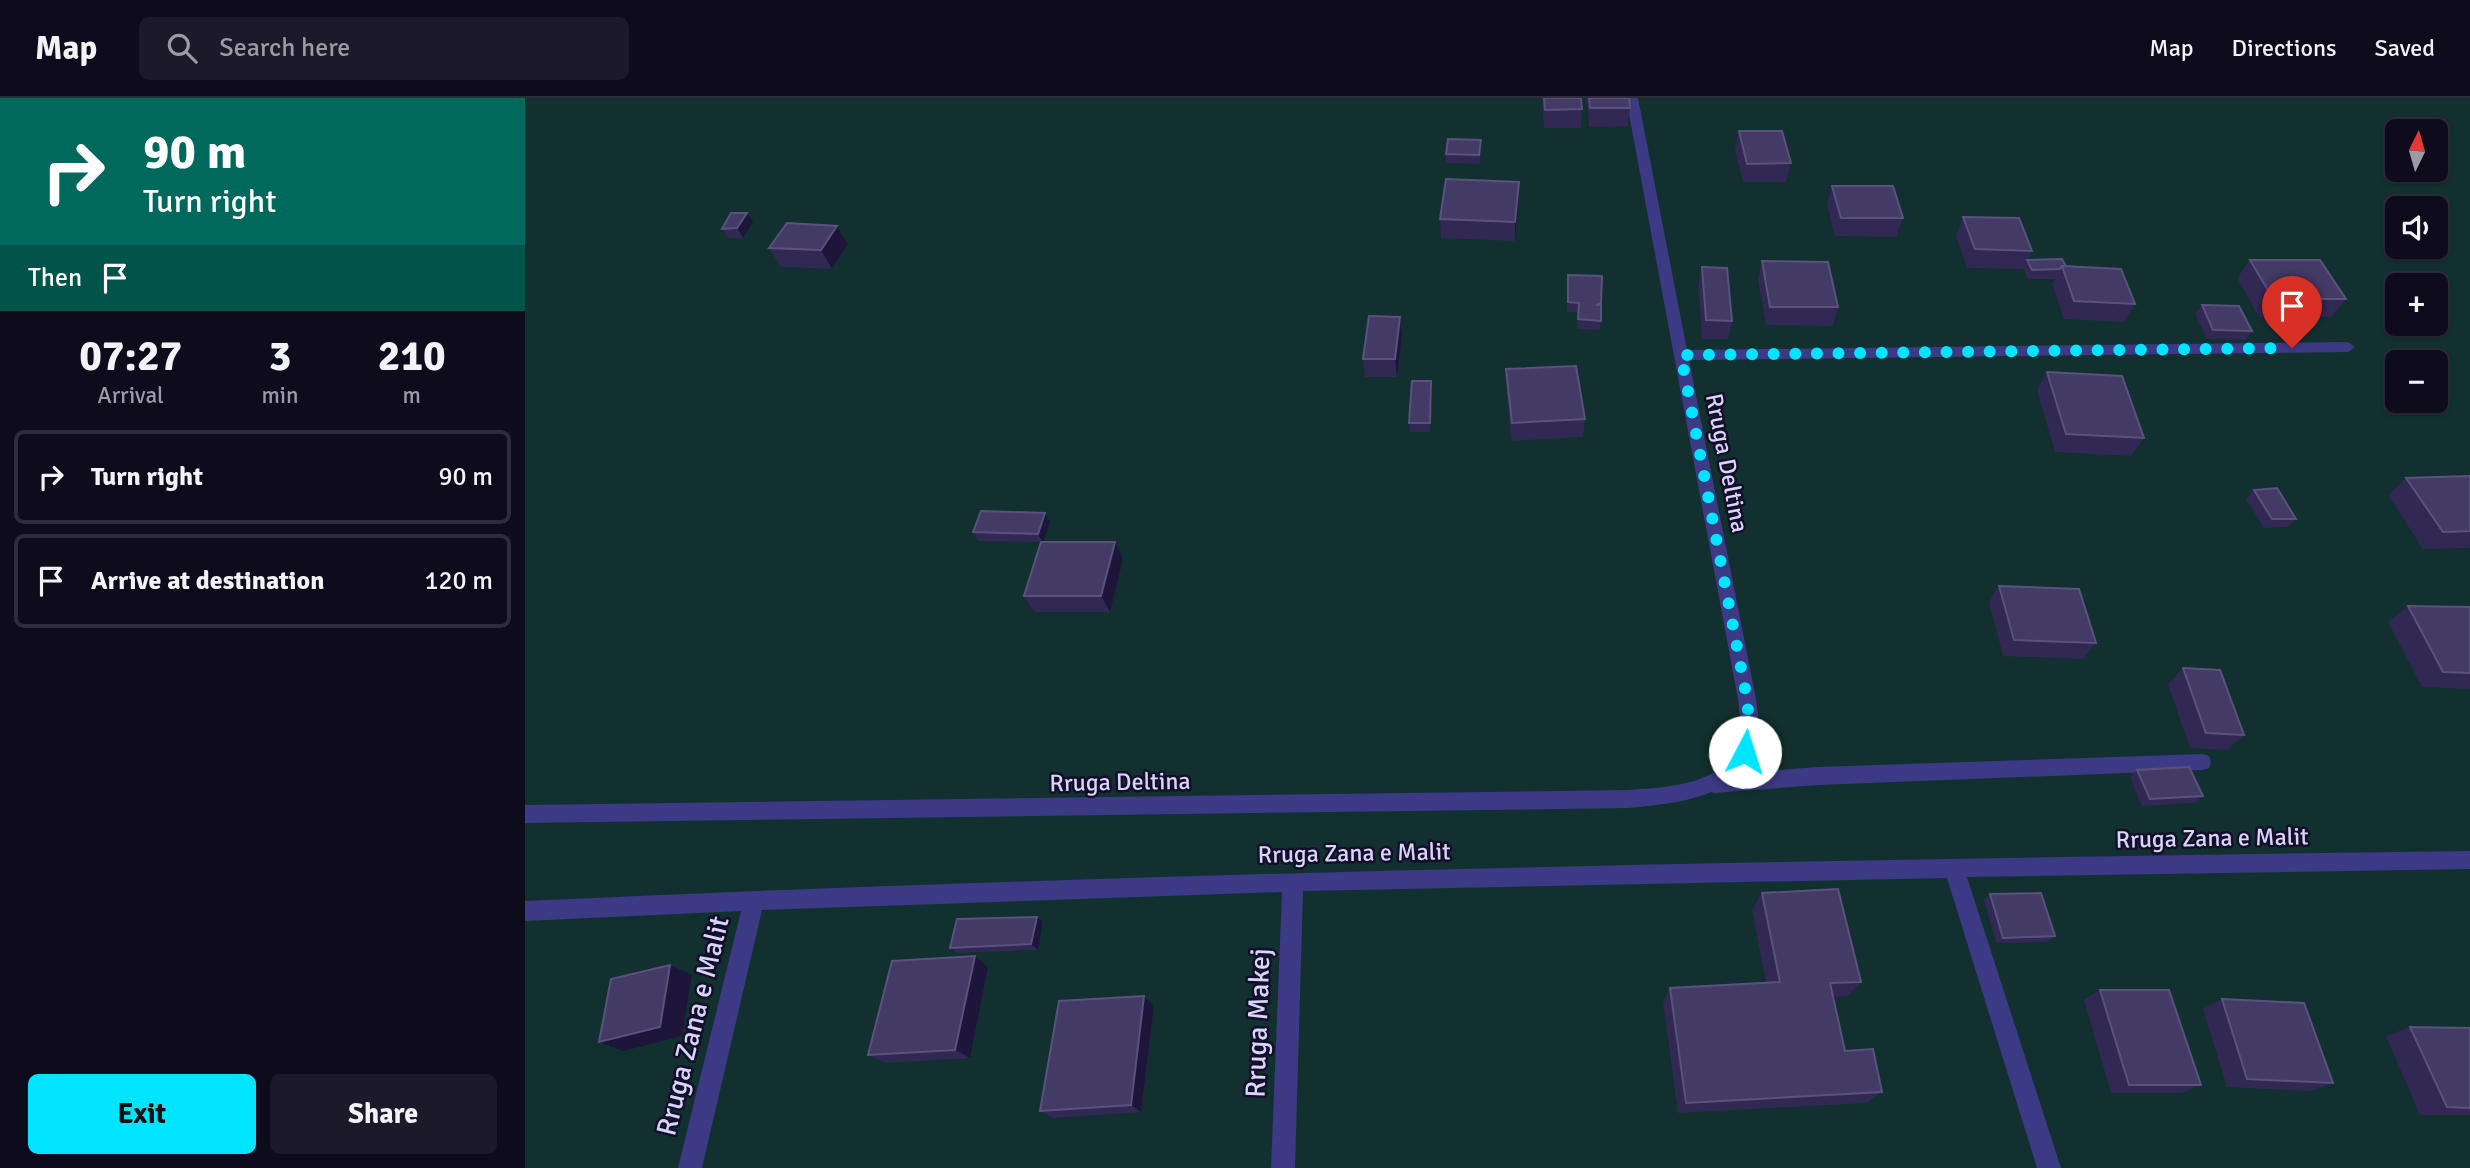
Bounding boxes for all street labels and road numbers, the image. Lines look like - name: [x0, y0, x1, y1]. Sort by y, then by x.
- street label: Rruga Deltina: [1699, 391, 1755, 535]
- street label: Rruga Deltina: [1049, 766, 1191, 798]
- street label: Rruga Zana e Malit: [2115, 821, 2309, 855]
- street label: Rruga Zana e Malit: [1257, 836, 1451, 870]
- street label: Rruga Zana e Malit: [649, 913, 737, 1139]
- street label: Rruga Makej: [1238, 948, 1278, 1098]

